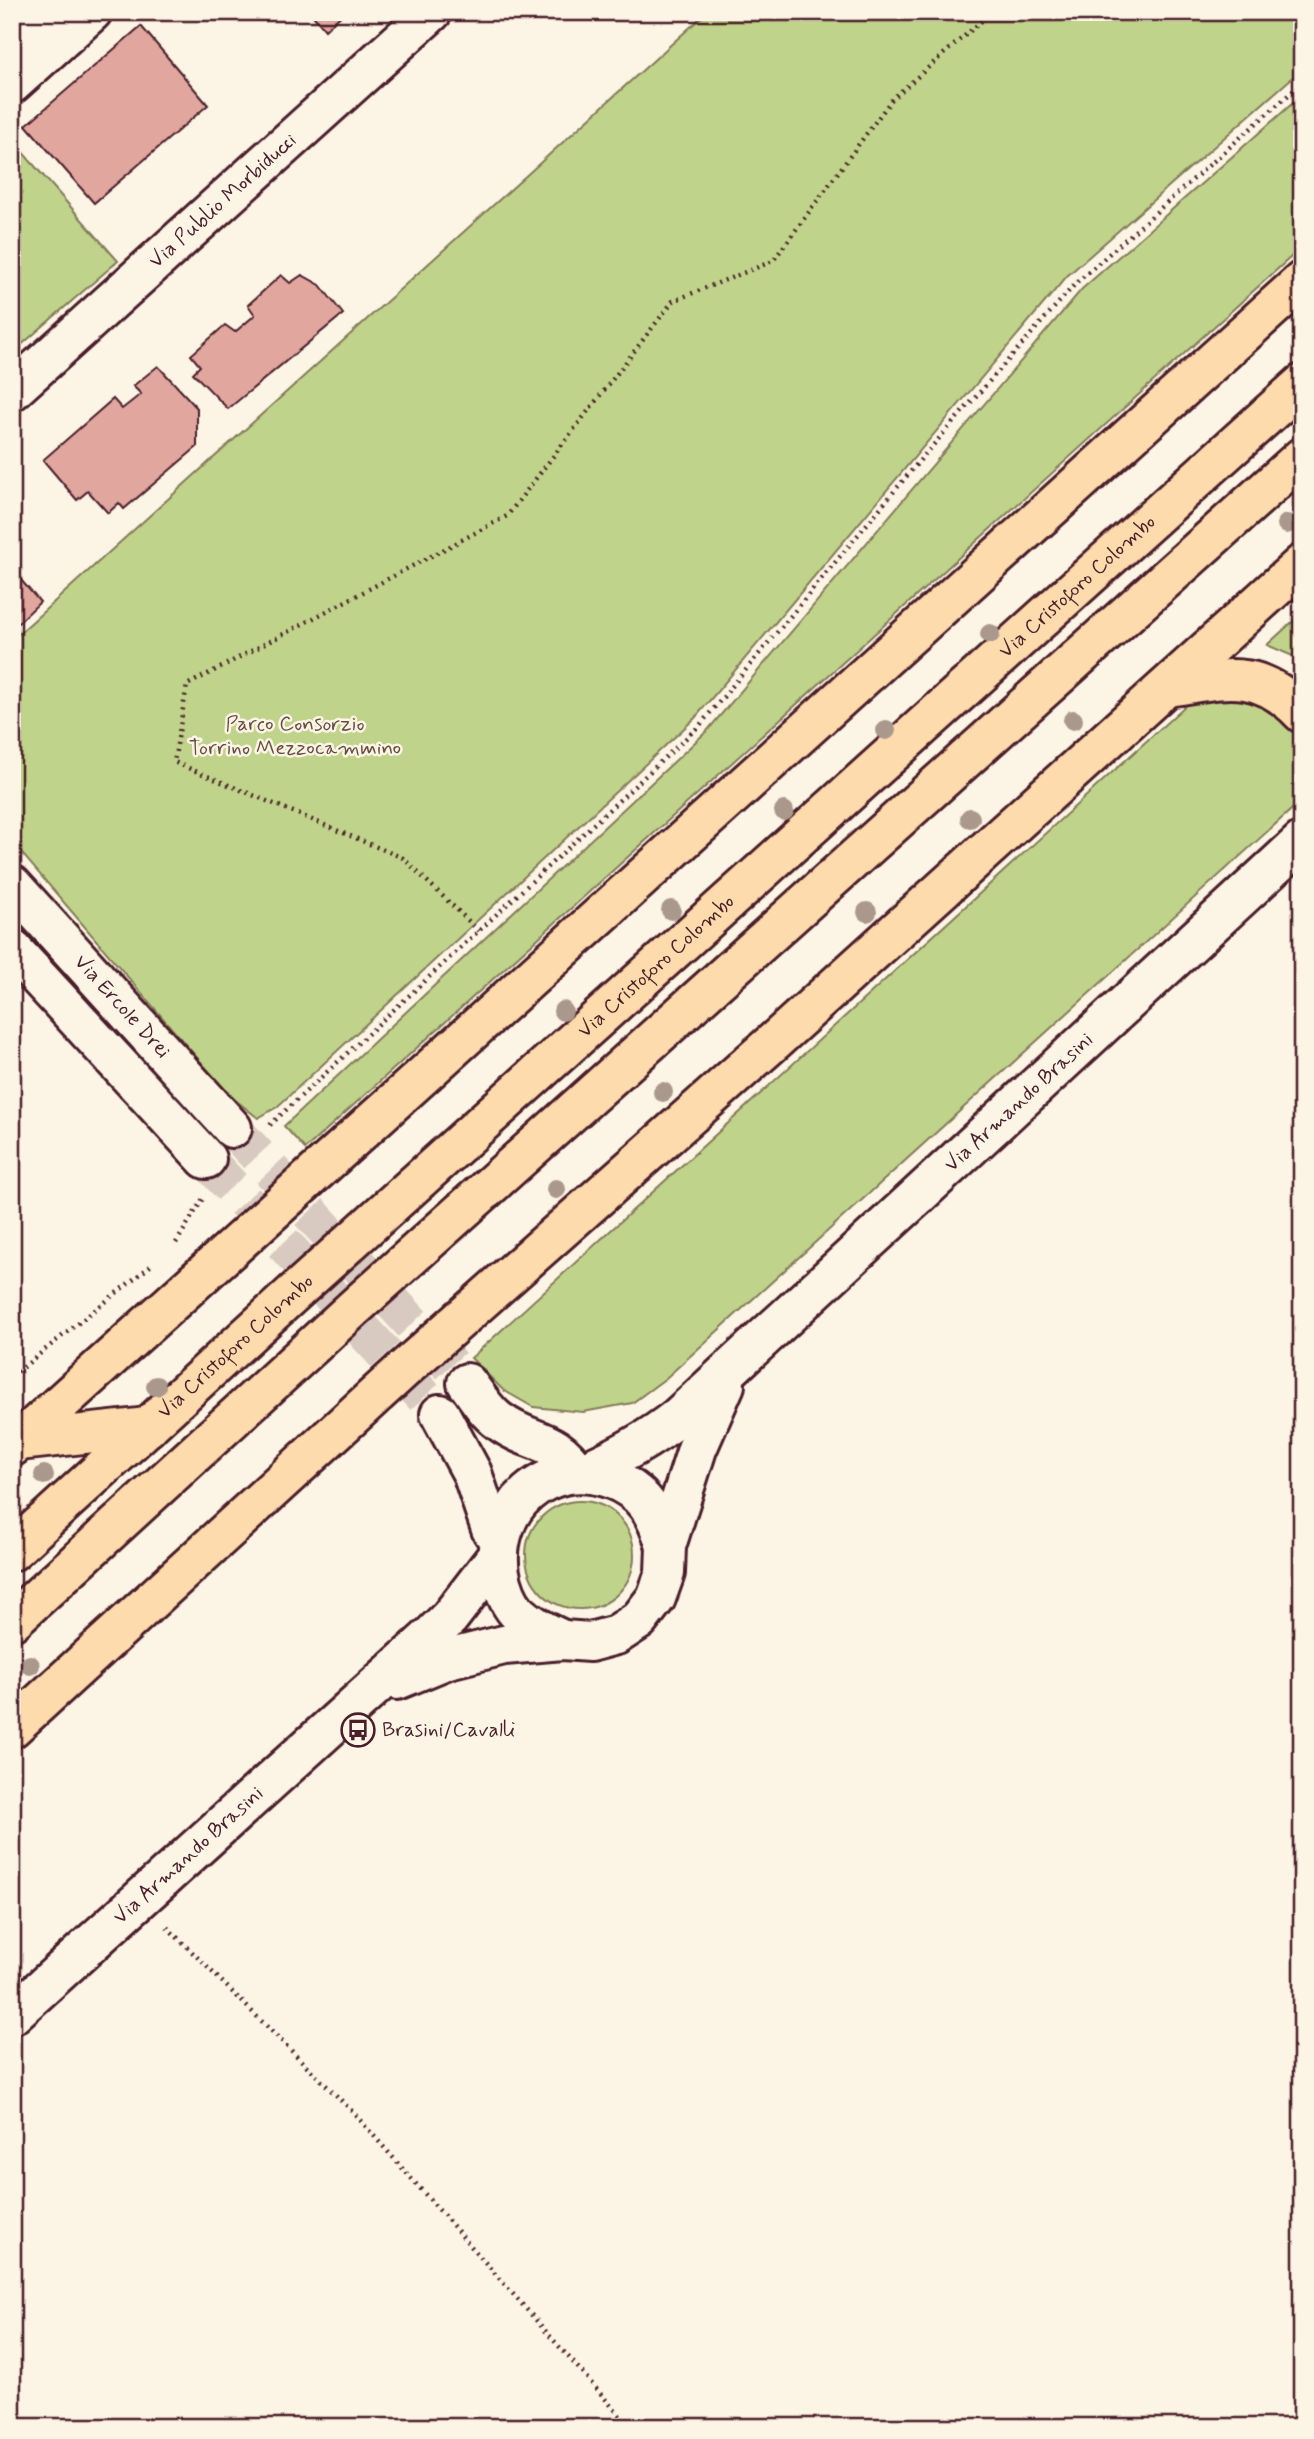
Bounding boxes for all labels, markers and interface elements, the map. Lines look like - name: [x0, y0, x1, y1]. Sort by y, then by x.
- street label: Via Publio Morbiducci: [143, 127, 303, 275]
- street label: Via Cristoforo Colombo: [993, 508, 1162, 665]
- park label: Parco Consorzio Torrino Mezzocammino: [189, 710, 401, 762]
- street label: Via Cristoforo Colombo: [572, 888, 741, 1044]
- street label: Via Ercole Drei: [68, 949, 176, 1065]
- street label: Via Armando Brasini: [938, 1026, 1100, 1178]
- street label: Via Cristoforo Colombo: [151, 1268, 320, 1425]
- bus stop icon: Brasini/Cavalli: [339, 1711, 377, 1749]
- place label: Brasini/Cavalli: [382, 1716, 515, 1744]
- street label: Via Armando Brasini: [107, 1780, 270, 1931]

